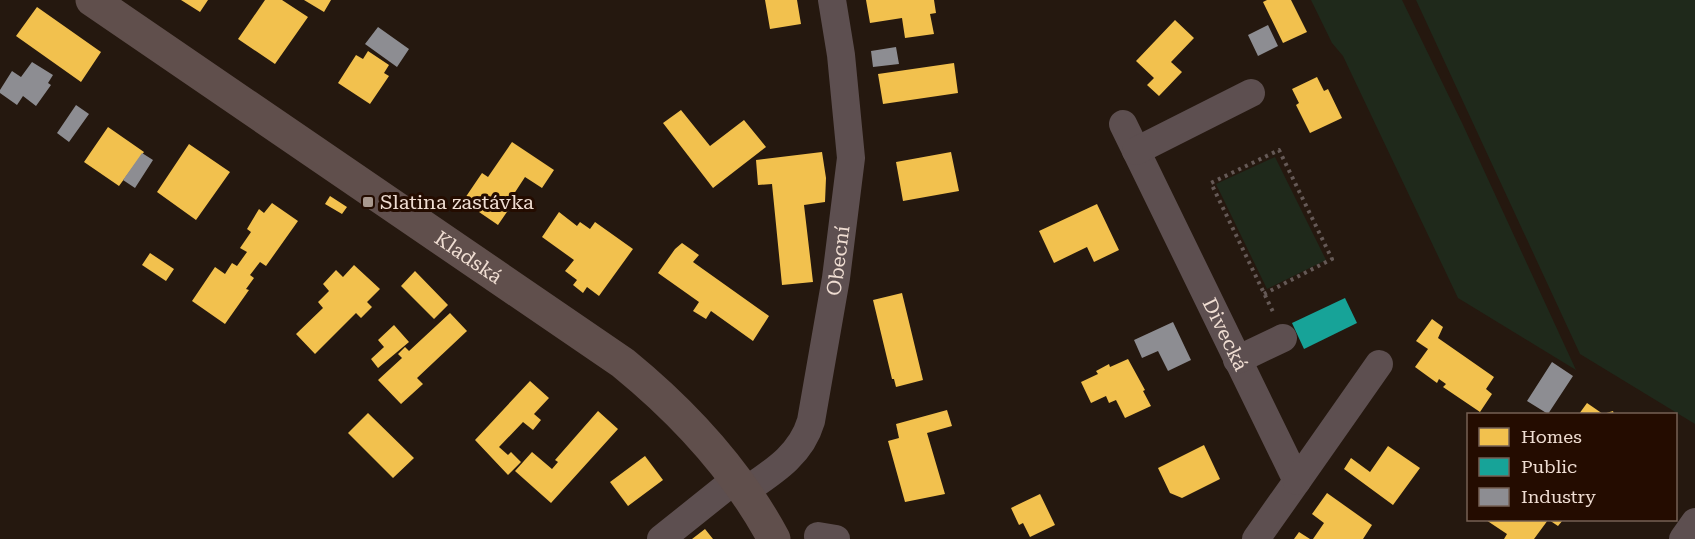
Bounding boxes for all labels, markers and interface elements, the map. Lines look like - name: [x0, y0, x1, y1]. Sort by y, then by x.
- place label: Slatina zastávka: [380, 190, 534, 214]
- marker: Slatina zastávka: [361, 195, 375, 209]
- street label: Obecní: [821, 224, 854, 298]
- street label: Kladská: [430, 226, 507, 289]
- street label: Divecká: [1198, 294, 1253, 375]
- legend: [1467, 413, 1677, 521]
- text: Homes: [1521, 426, 1582, 447]
- text: Public: [1521, 456, 1577, 477]
- text: Industry: [1521, 486, 1596, 507]

